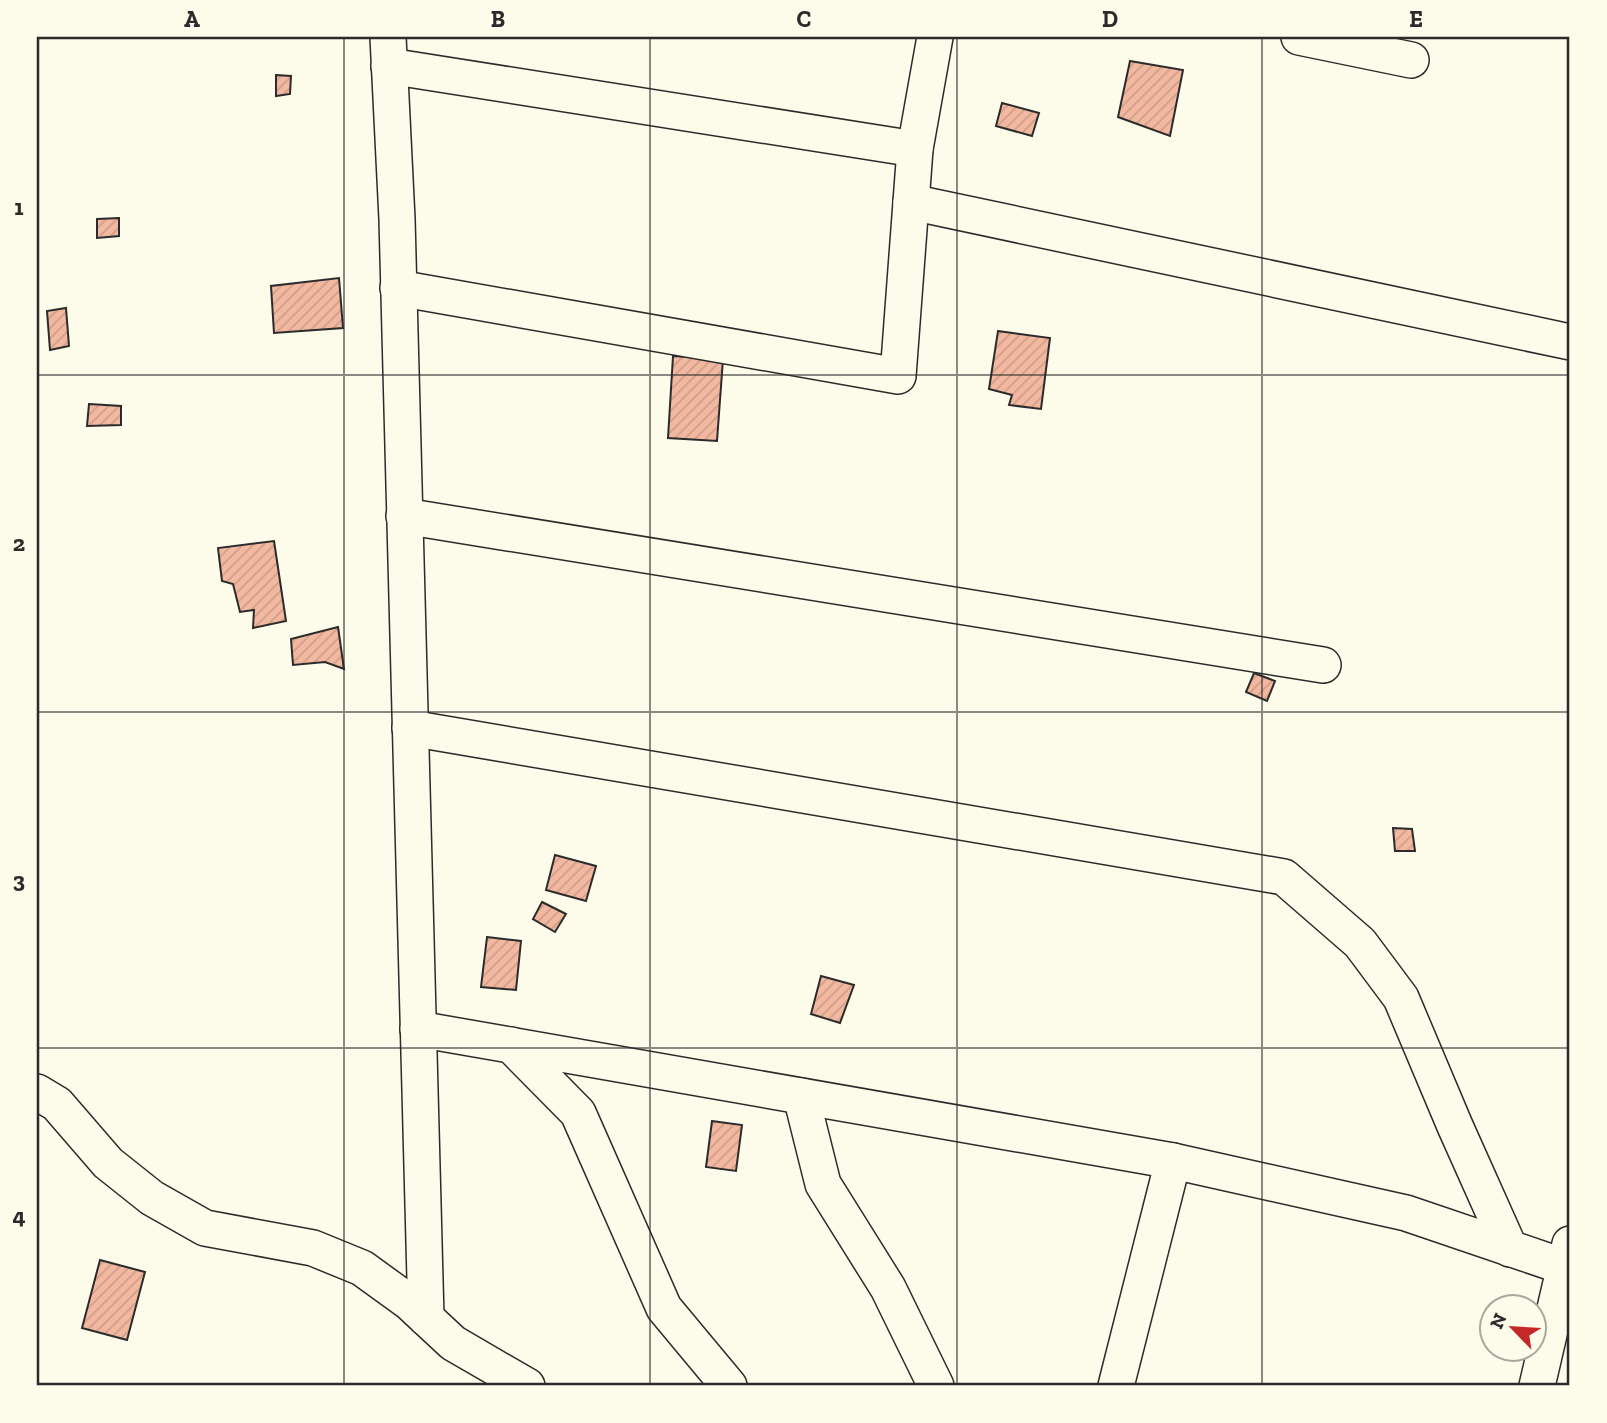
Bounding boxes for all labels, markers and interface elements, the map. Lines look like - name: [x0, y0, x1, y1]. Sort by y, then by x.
- text: A: [184, 5, 200, 33]
- text: B: [491, 5, 505, 33]
- text: C: [797, 5, 811, 33]
- text: D: [1102, 5, 1118, 33]
- text: E: [1409, 5, 1423, 33]
- text: 1: [14, 193, 24, 221]
- text: 2: [13, 529, 25, 557]
- text: 3: [13, 866, 25, 894]
- text: 4: [12, 1202, 26, 1230]
- north arrow: [1478, 1294, 1548, 1364]
- text: N: [1485, 1310, 1512, 1332]

